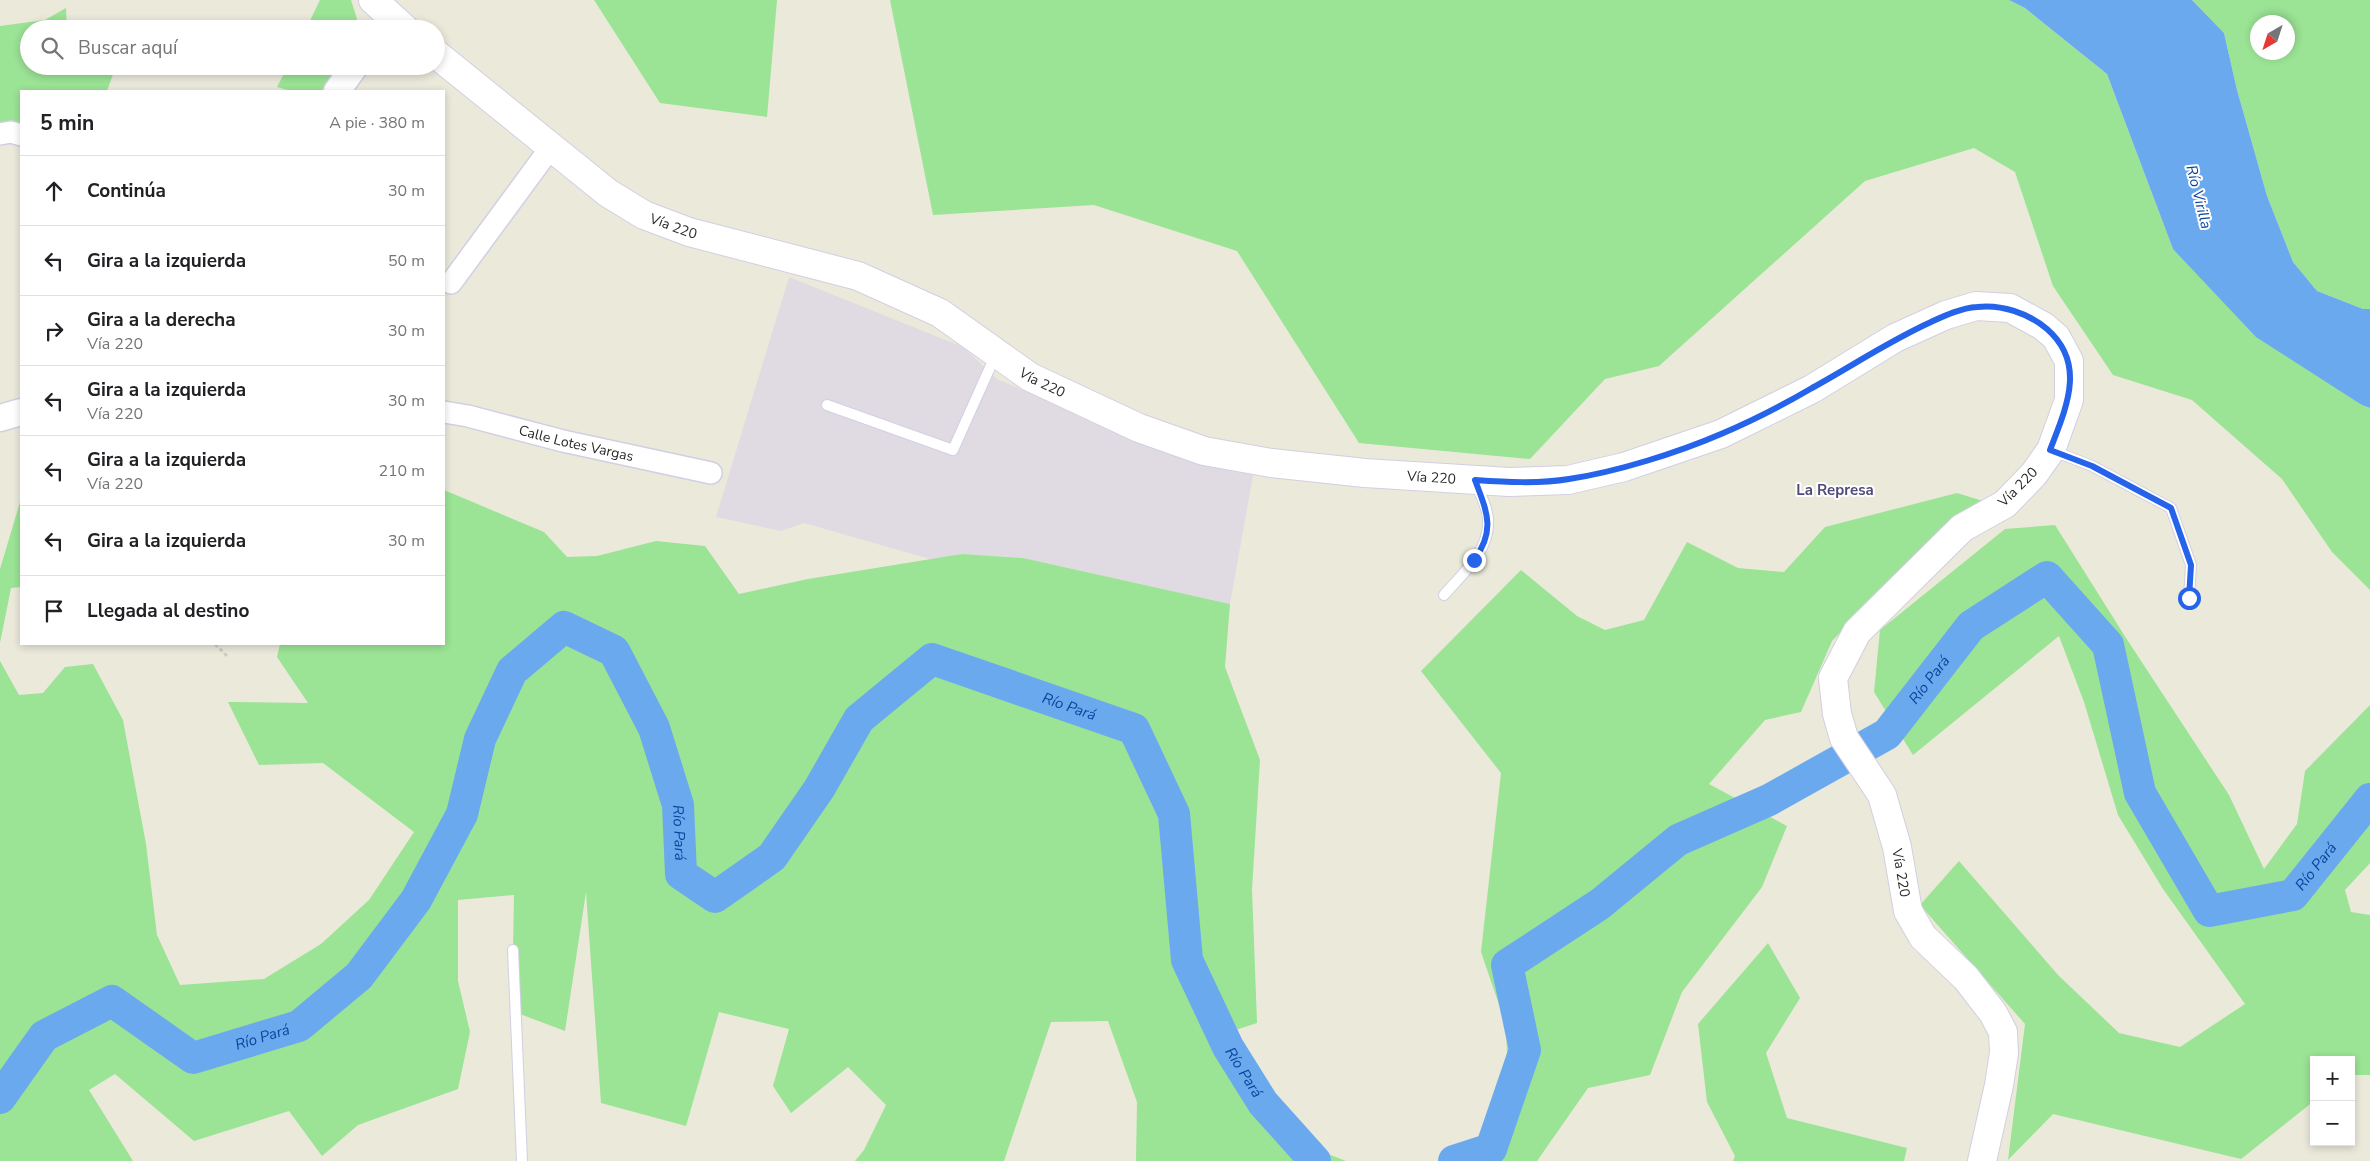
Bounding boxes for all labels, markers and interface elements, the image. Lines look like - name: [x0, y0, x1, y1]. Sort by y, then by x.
- north arrow: [2250, 15, 2295, 60]
- search box: [20, 20, 445, 75]
- icon: search: [38, 34, 66, 62]
- text: Buscar aquí: [78, 35, 177, 61]
- text: 5 min: [40, 109, 94, 137]
- text: A pie · 380 m: [329, 112, 425, 134]
- water label: Río Virilla: [2181, 163, 2217, 231]
- icon: ahead: [40, 177, 68, 205]
- text: Continúa: [87, 178, 166, 204]
- text: 30 m: [388, 180, 425, 202]
- street label: Vía 220: [646, 208, 699, 243]
- icon: left: [40, 247, 68, 275]
- text: Gira a la izquierda: [87, 248, 246, 274]
- text: 50 m: [388, 250, 425, 272]
- text: Gira a la derecha: [87, 307, 236, 333]
- icon: right: [40, 317, 68, 345]
- text: 30 m: [388, 320, 425, 342]
- text: Vía 220: [87, 333, 143, 355]
- street label: Vía 220: [1015, 362, 1069, 402]
- text: Gira a la izquierda: [87, 377, 246, 403]
- icon: left: [40, 387, 68, 415]
- text: 30 m: [388, 390, 425, 412]
- text: Vía 220: [87, 403, 143, 425]
- street label: Calle Lotes Vargas: [517, 420, 636, 466]
- text: Gira a la izquierda: [87, 447, 246, 473]
- icon: left: [40, 457, 68, 485]
- text: 210 m: [378, 460, 425, 482]
- street label: Vía 220: [1993, 463, 2042, 512]
- street label: Vía 220: [1405, 466, 1457, 488]
- text: Vía 220: [87, 473, 143, 495]
- district label: La Represa: [1796, 480, 1874, 500]
- icon: left: [40, 527, 68, 555]
- text: Gira a la izquierda: [87, 528, 246, 554]
- text: 30 m: [388, 530, 425, 552]
- route end: [1463, 549, 1486, 572]
- route start: [2178, 587, 2201, 610]
- icon: arrive: [40, 597, 68, 625]
- text: Llegada al destino: [87, 598, 249, 624]
- water label: Río Pará: [1904, 651, 1954, 708]
- water label: Río Pará: [1040, 688, 1099, 725]
- water label: Río Pará: [668, 804, 690, 861]
- water label: Río Pará: [2291, 838, 2341, 895]
- street label: Vía 220: [1888, 846, 1915, 899]
- water label: Río Pará: [233, 1019, 292, 1055]
- water label: Río Pará: [1220, 1043, 1267, 1101]
- map controls: [2310, 1056, 2355, 1146]
- button: +: [2310, 1056, 2355, 1101]
- button: −: [2310, 1101, 2355, 1146]

